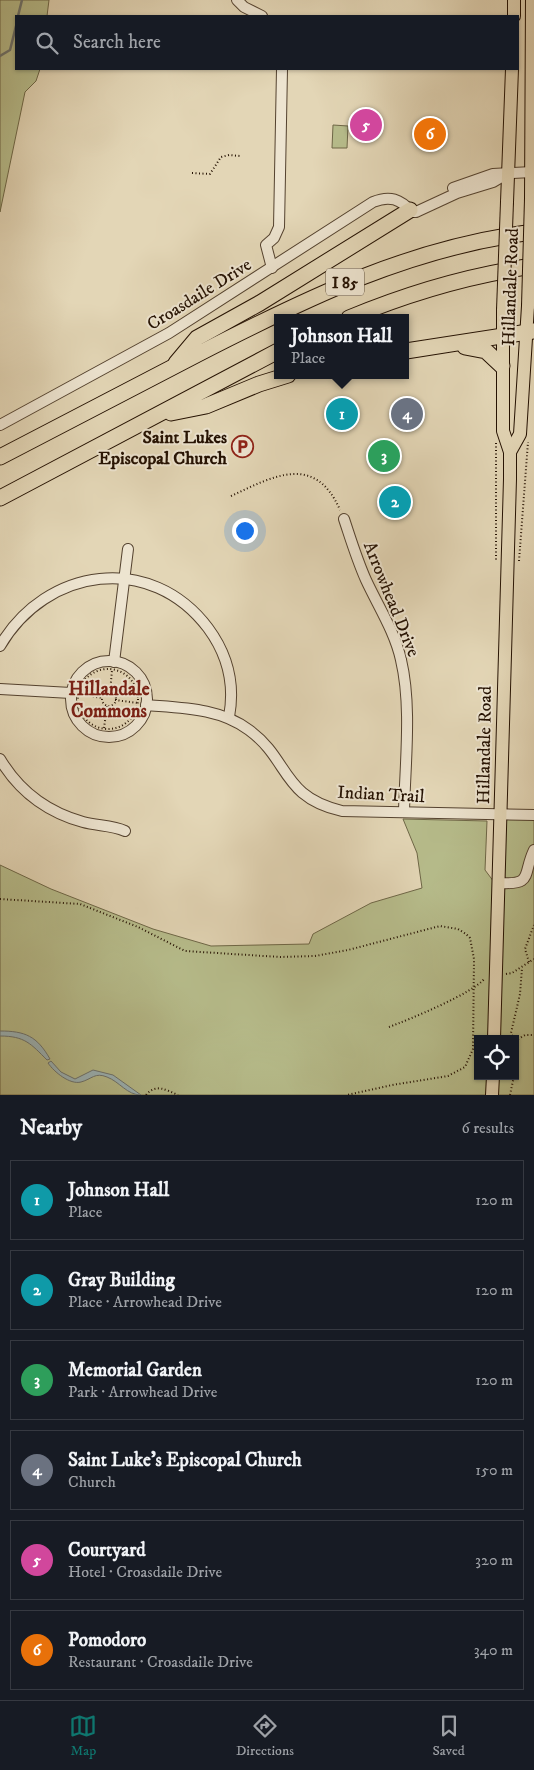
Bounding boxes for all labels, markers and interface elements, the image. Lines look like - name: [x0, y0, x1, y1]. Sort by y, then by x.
- search box: [15, 15, 519, 70]
- icon: search: [33, 29, 61, 57]
- text: Search here: [73, 31, 161, 54]
- pin: 5: [350, 106, 382, 144]
- pin: 6: [414, 115, 446, 153]
- street label: Hillandale Road: [498, 228, 524, 346]
- street label: Croasdaile Drive: [143, 254, 256, 336]
- road number: I 85: [326, 268, 364, 296]
- popup: [274, 314, 409, 379]
- text: Johnson Hall: [291, 325, 392, 348]
- text: Place: [291, 348, 325, 368]
- pin: 1: [326, 395, 358, 433]
- pin: 4: [391, 395, 423, 433]
- place label: Saint Lukes Episcopal Church: [98, 427, 228, 470]
- parking icon: Saint Lukes Episcopal Church: [231, 435, 255, 459]
- pin: 3: [368, 437, 400, 475]
- pin: 2: [379, 483, 411, 521]
- your location: [232, 518, 258, 544]
- street label: Arrowhead Drive: [358, 539, 424, 660]
- district label: Hillandale Commons: [68, 678, 150, 723]
- street label: Hillandale Road: [473, 686, 497, 804]
- street label: Indian Trail: [337, 782, 426, 808]
- map controls: [474, 1035, 519, 1080]
- button: locate: [474, 1035, 519, 1080]
- text: Nearby: [20, 1115, 82, 1141]
- text: 6 results: [461, 1118, 514, 1138]
- text: Johnson Hall: [68, 1179, 169, 1202]
- text: 1: [34, 1190, 40, 1210]
- text: 120 m: [475, 1190, 513, 1210]
- text: Place: [68, 1202, 102, 1222]
- text: Gray Building: [68, 1269, 175, 1292]
- text: 2: [33, 1280, 41, 1300]
- text: 120 m: [475, 1280, 513, 1300]
- text: Place · Arrowhead Drive: [68, 1292, 222, 1312]
- text: Memorial Garden: [68, 1359, 202, 1382]
- text: 3: [34, 1370, 40, 1390]
- text: 120 m: [475, 1370, 513, 1390]
- text: Park · Arrowhead Drive: [68, 1382, 217, 1402]
- text: Saint Luke's Episcopal Church: [68, 1449, 302, 1472]
- text: 4: [32, 1460, 42, 1480]
- text: 150 m: [475, 1460, 513, 1480]
- text: Church: [68, 1472, 116, 1492]
- text: Courtyard: [68, 1539, 146, 1562]
- text: 5: [33, 1550, 41, 1570]
- text: 320 m: [475, 1550, 513, 1570]
- text: Hotel · Croasdaile Drive: [68, 1562, 222, 1582]
- text: Pomodoro: [68, 1629, 146, 1652]
- text: 6: [33, 1640, 41, 1660]
- text: 340 m: [474, 1640, 513, 1660]
- text: Restaurant · Croasdaile Drive: [68, 1652, 253, 1672]
- tab: Map: [69, 1712, 97, 1760]
- tab: Directions: [236, 1712, 294, 1760]
- tab: Saved: [433, 1712, 465, 1760]

